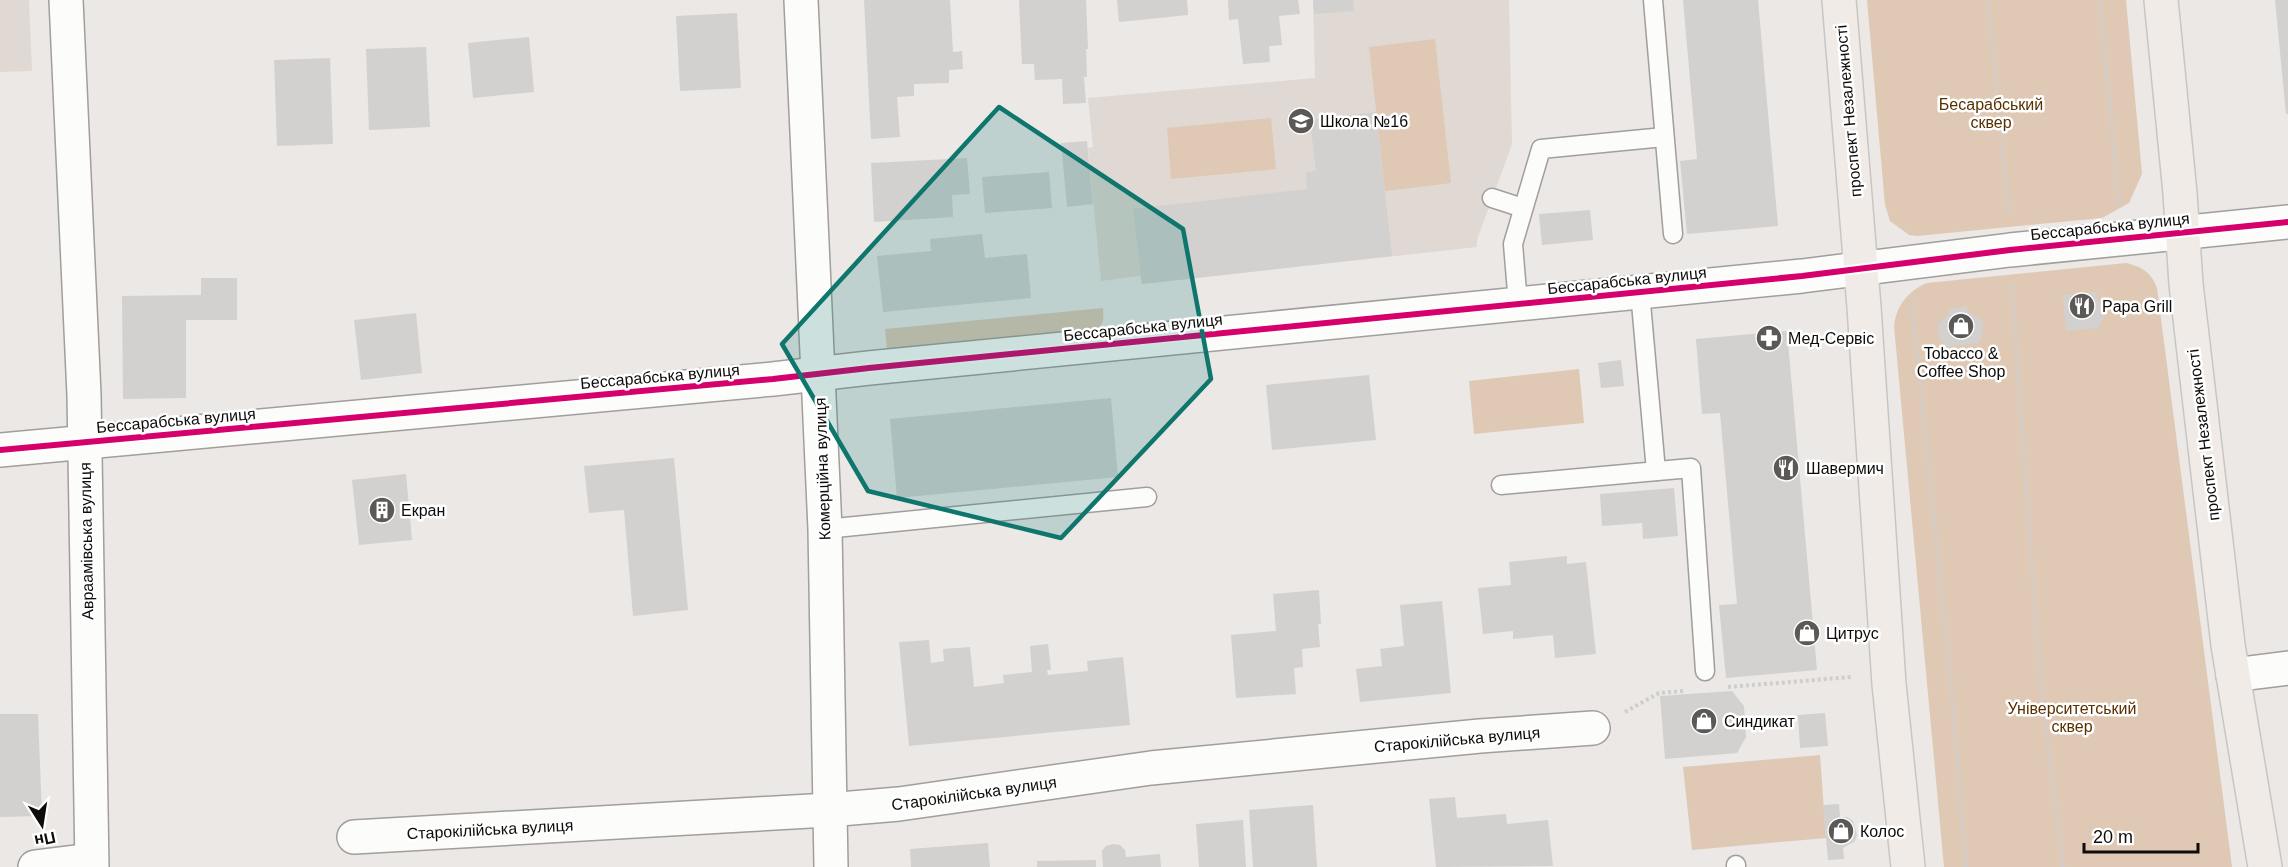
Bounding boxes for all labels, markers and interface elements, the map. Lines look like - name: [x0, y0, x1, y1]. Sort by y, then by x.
- street label: проспект Незалежності: [1833, 24, 1864, 198]
- park label: Бесарабський сквер: [1939, 96, 2043, 131]
- school or university icon: Школа №16: [1286, 106, 1316, 136]
- place label: Школа №16: [1320, 113, 1408, 130]
- street label: Бессарабська вулиця: [2030, 210, 2191, 243]
- street label: Бессарабська вулиця: [1547, 264, 1708, 297]
- restaurant icon: Papa Grill: [2067, 291, 2097, 321]
- place label: Papa Grill: [2102, 298, 2172, 315]
- street label: Бессарабська вулиця: [1063, 311, 1224, 344]
- shop icon: Tobacco & Coffee Shop: [1946, 311, 1976, 341]
- pharmacy icon: Мед-Сервіс: [1754, 323, 1784, 353]
- place label: Мед-Сервіс: [1788, 330, 1874, 347]
- place label: Tobacco & Coffee Shop: [1917, 345, 2005, 380]
- street label: проспект Незалежності: [2185, 348, 2222, 522]
- street label: Бессарабська вулиця: [580, 361, 740, 392]
- street label: Комерційна вулиця: [812, 397, 833, 541]
- street label: Бессарабська вулиця: [96, 405, 256, 436]
- restaurant icon: Шавермич: [1771, 453, 1801, 483]
- place label: Шавермич: [1806, 460, 1884, 477]
- street label: Авраамівська вулиця: [77, 462, 96, 620]
- building icon: Екран: [367, 495, 397, 525]
- place label: Екран: [401, 502, 445, 519]
- shop icon: Цитрус: [1792, 618, 1822, 648]
- place label: Цитрус: [1826, 625, 1879, 642]
- park label: Університетський сквер: [2008, 700, 2136, 735]
- shop icon: Синдикат: [1689, 706, 1719, 736]
- place label: Синдикат: [1724, 713, 1796, 730]
- street label: Старокілійська вулиця: [1373, 724, 1541, 755]
- street label: Старокілійська вулиця: [890, 773, 1058, 814]
- north arrow: [12, 795, 72, 855]
- shop icon: Колос: [1826, 816, 1856, 846]
- scale bar: [2084, 816, 2198, 854]
- street label: Старокілійська вулиця: [406, 817, 574, 842]
- place label: Колос: [1860, 823, 1904, 840]
- text: 20 m: [2093, 827, 2133, 847]
- text: Пн: [33, 829, 57, 850]

